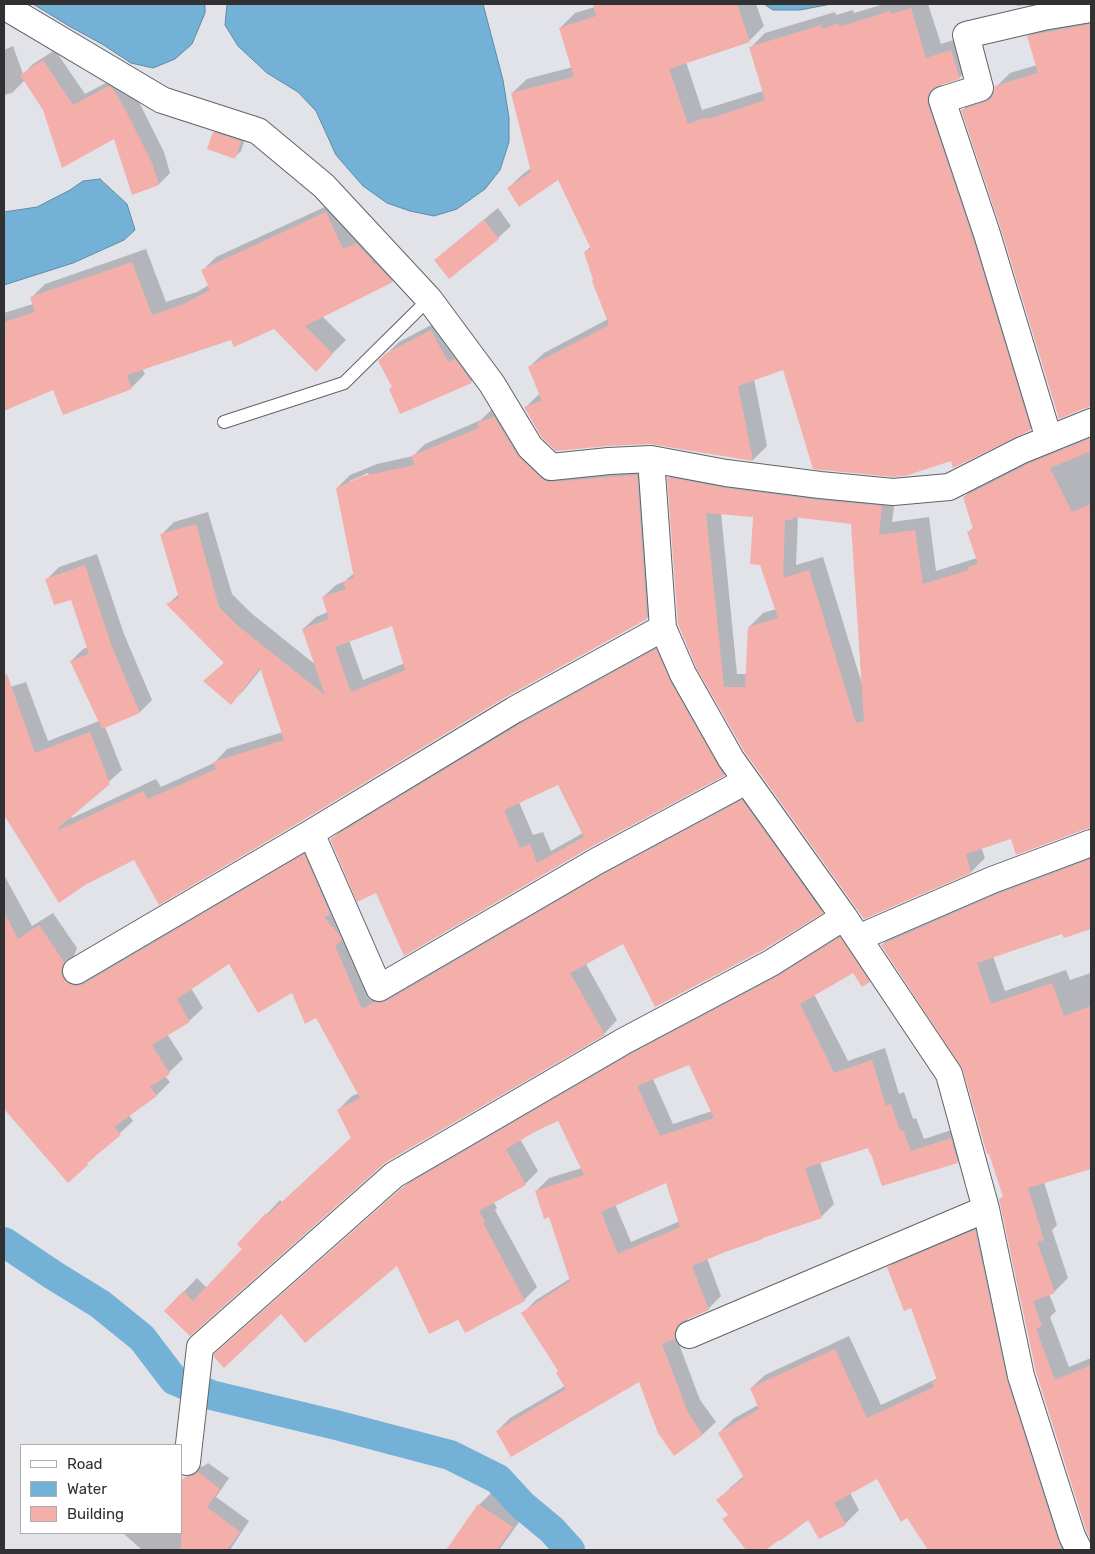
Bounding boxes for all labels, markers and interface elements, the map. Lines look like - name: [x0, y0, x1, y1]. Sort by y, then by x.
- legend: [20, 1444, 182, 1534]
- text: Road: [67, 1455, 103, 1473]
- text: Water: [67, 1480, 107, 1498]
- text: Building: [67, 1505, 124, 1523]

